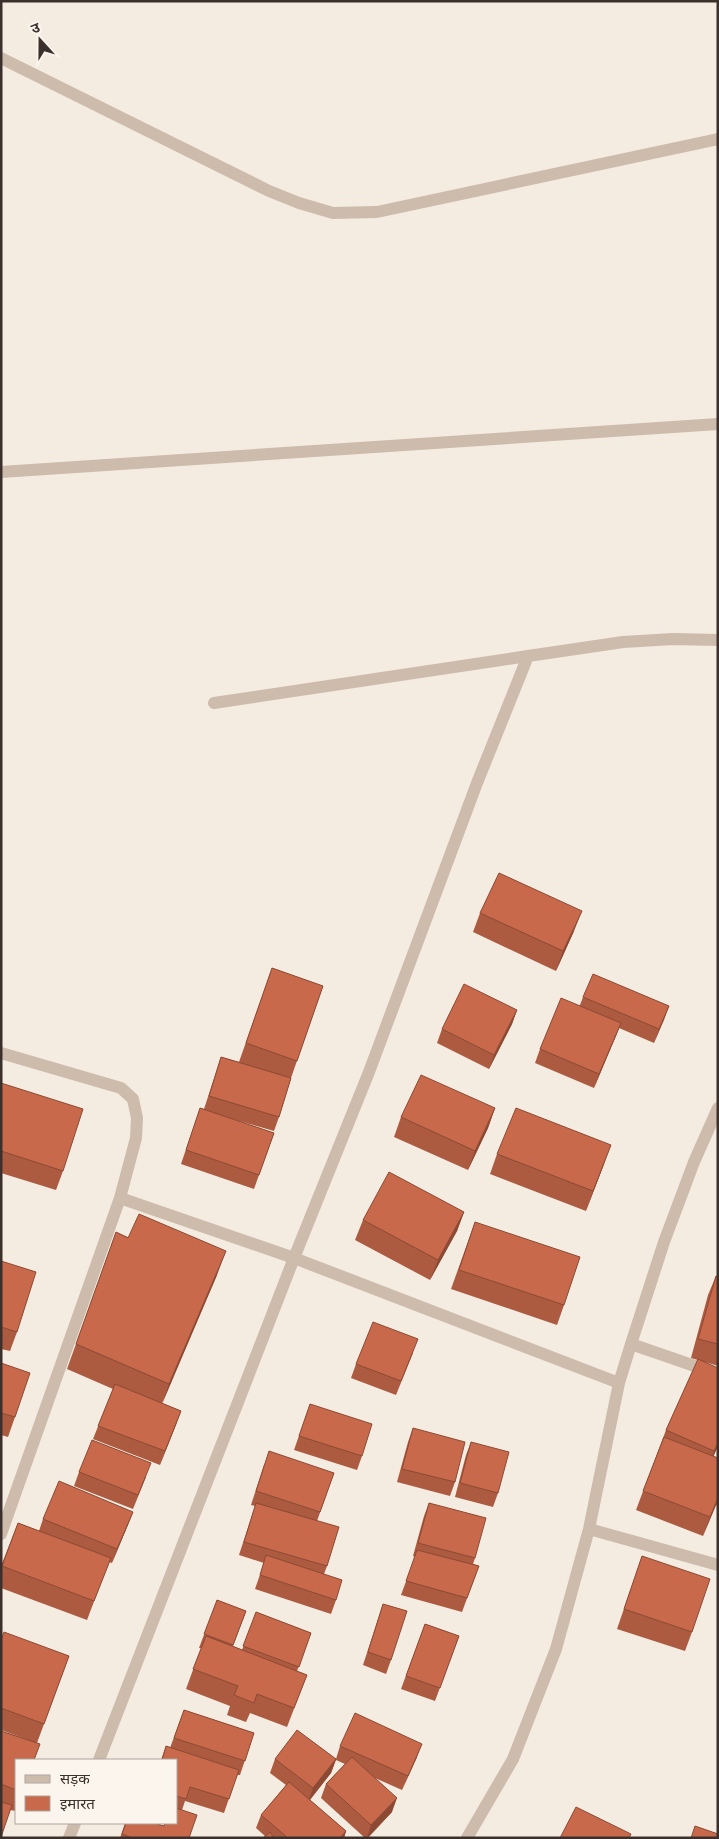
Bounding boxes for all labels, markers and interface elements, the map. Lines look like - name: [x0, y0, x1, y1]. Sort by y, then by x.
- north arrow: [15, 15, 65, 65]
- text: उ: [28, 18, 43, 38]
- legend: [15, 1759, 178, 1824]
- text: सड़क: [60, 1770, 90, 1788]
- text: इमारत: [60, 1795, 95, 1813]

